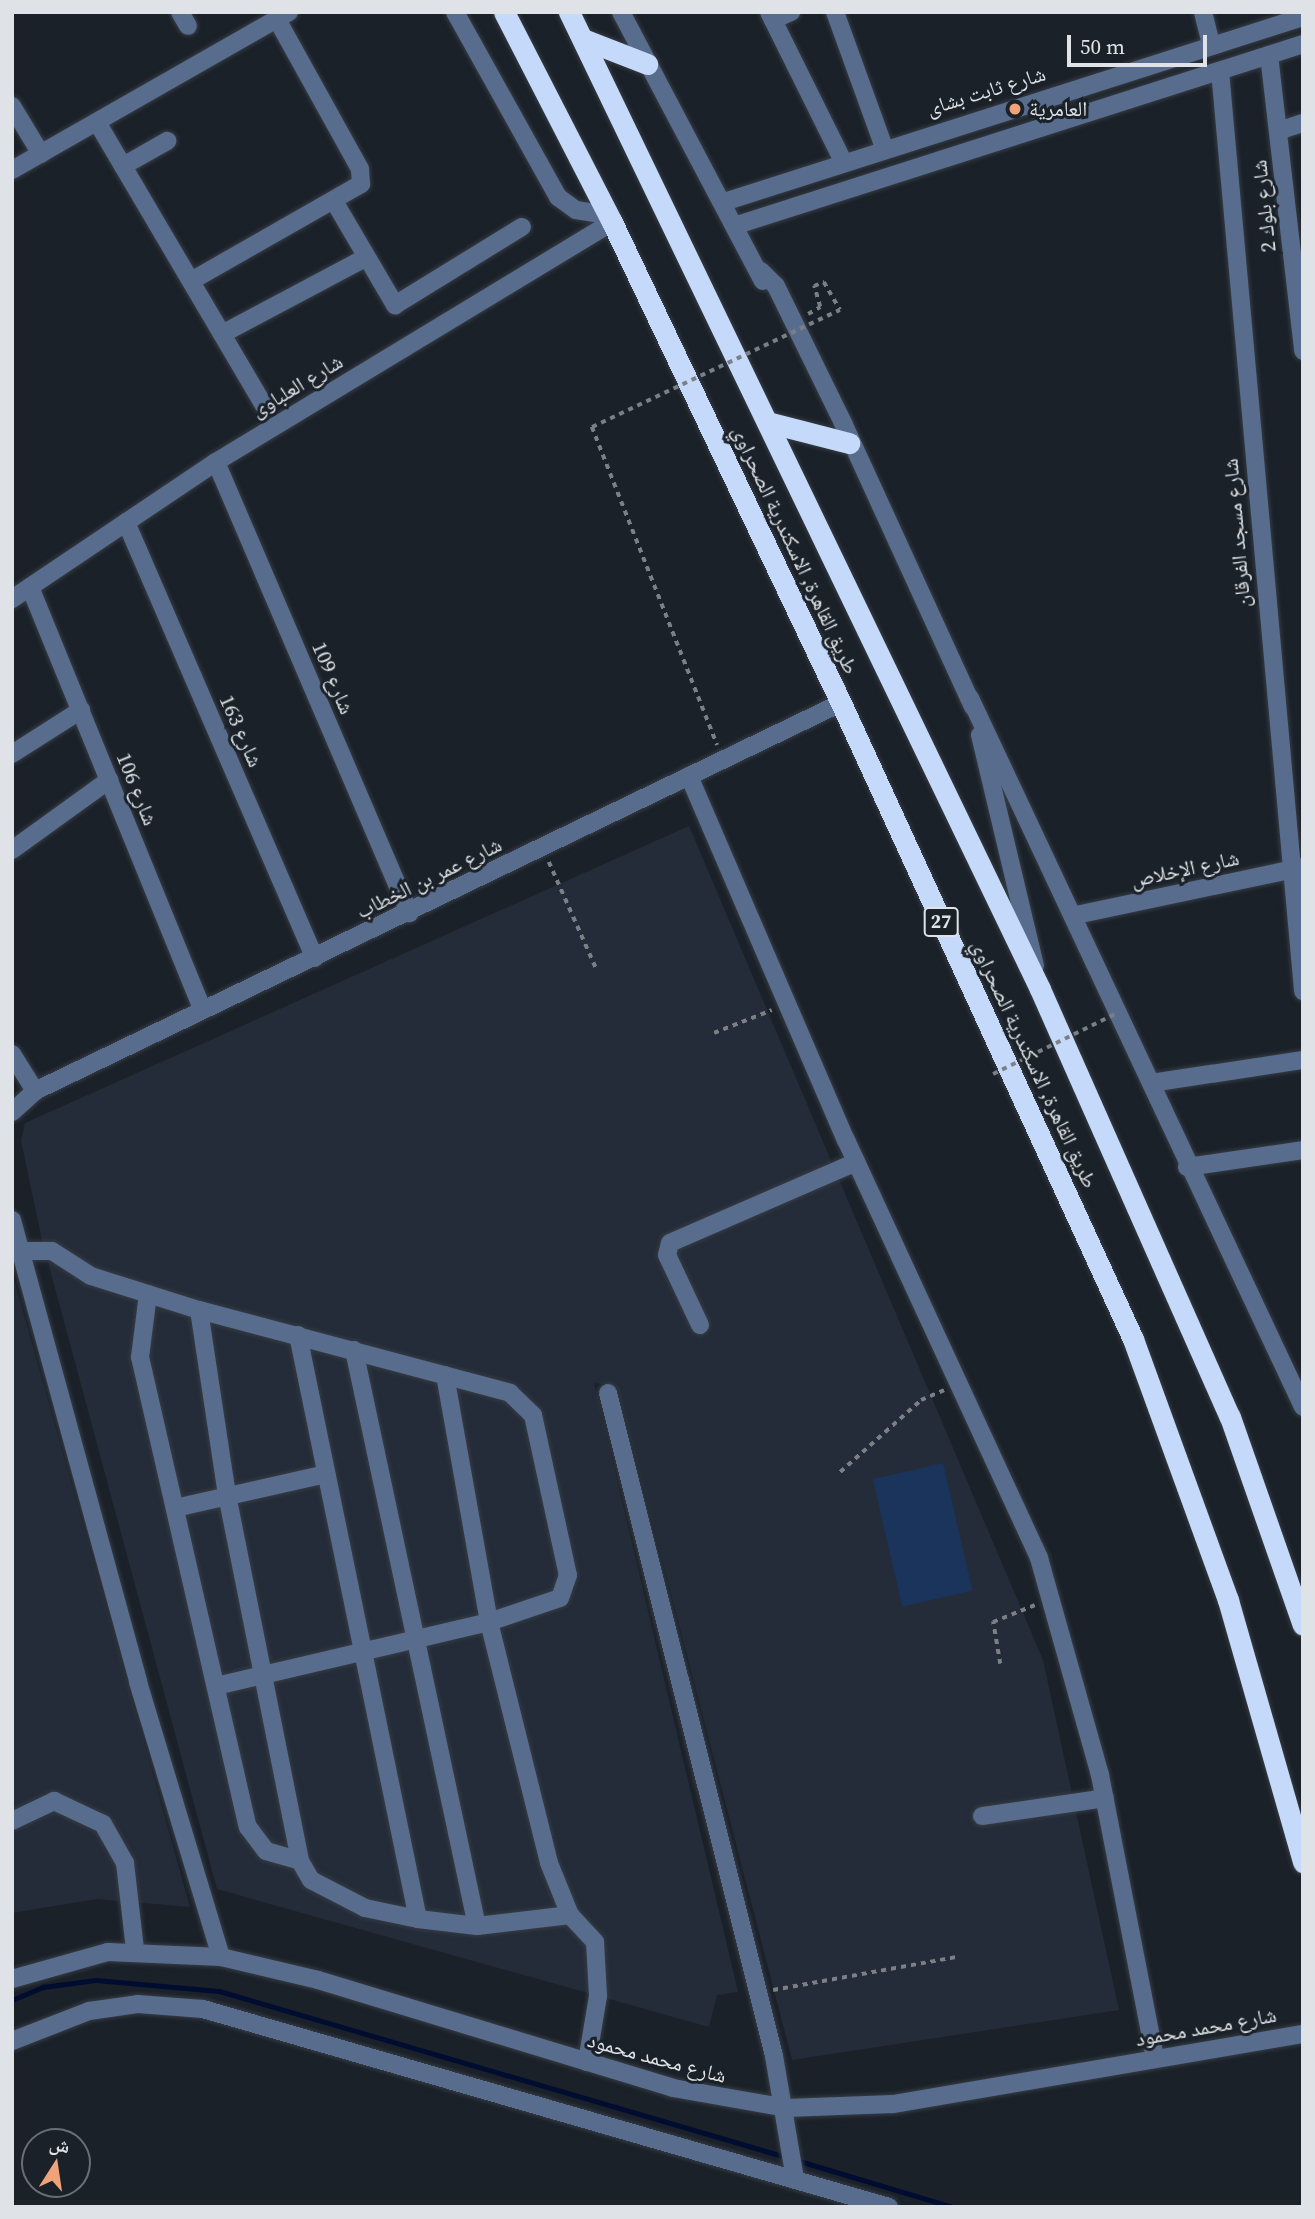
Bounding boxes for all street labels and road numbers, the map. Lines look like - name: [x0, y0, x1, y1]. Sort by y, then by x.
- street label: شارع ثابت بشاى: [923, 61, 1049, 121]
- street label: شارع بلوك 2: [1247, 159, 1281, 253]
- street label: شارع العلباوى: [247, 349, 347, 423]
- street label: طريق القاهرة, الاسكندرية الصحراوي: [726, 422, 864, 678]
- street label: شارع مسجد الفرقان: [1218, 457, 1256, 609]
- street label: شارع 109: [306, 638, 360, 718]
- street label: شارع 163: [214, 691, 268, 771]
- street label: شارع 106: [111, 749, 163, 829]
- street label: شارع عمر بن الخطاب: [352, 832, 506, 924]
- street label: شارع الإخلاص: [1129, 845, 1241, 893]
- road number: 27: [923, 906, 958, 938]
- street label: طريق القاهرة, الاسكندرية الصحراوي: [965, 936, 1103, 1192]
- street label: شارع محمد محمود: [1134, 2002, 1278, 2052]
- street label: شارع محمد محمود: [585, 2027, 729, 2089]

